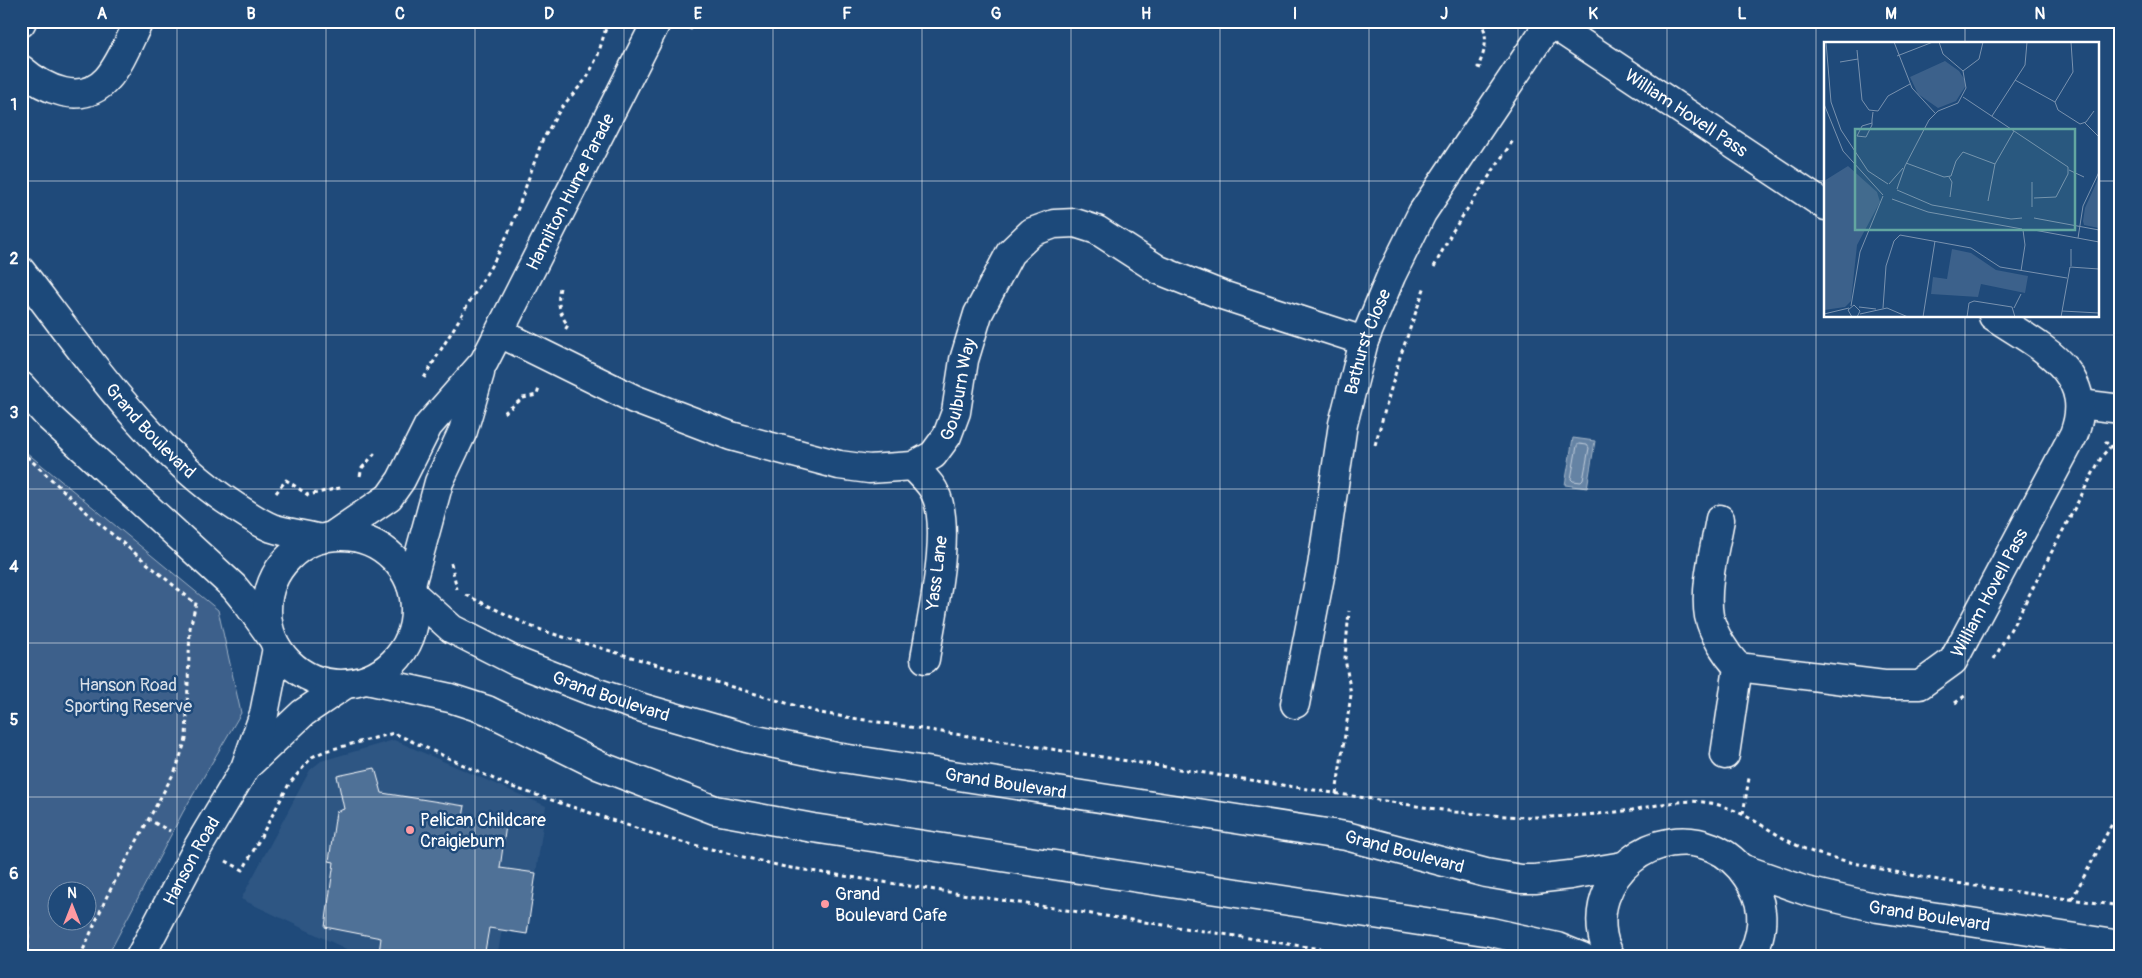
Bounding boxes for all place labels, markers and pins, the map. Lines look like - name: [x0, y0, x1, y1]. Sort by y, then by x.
- place label: Pelican Childcare Craigieburn: [420, 809, 546, 853]
- marker: Pelican Childcare Craigieburn: [404, 824, 416, 836]
- place label: Grand Boulevard Cafe: [835, 883, 947, 927]
- marker: Grand Boulevard Cafe: [819, 898, 831, 910]

